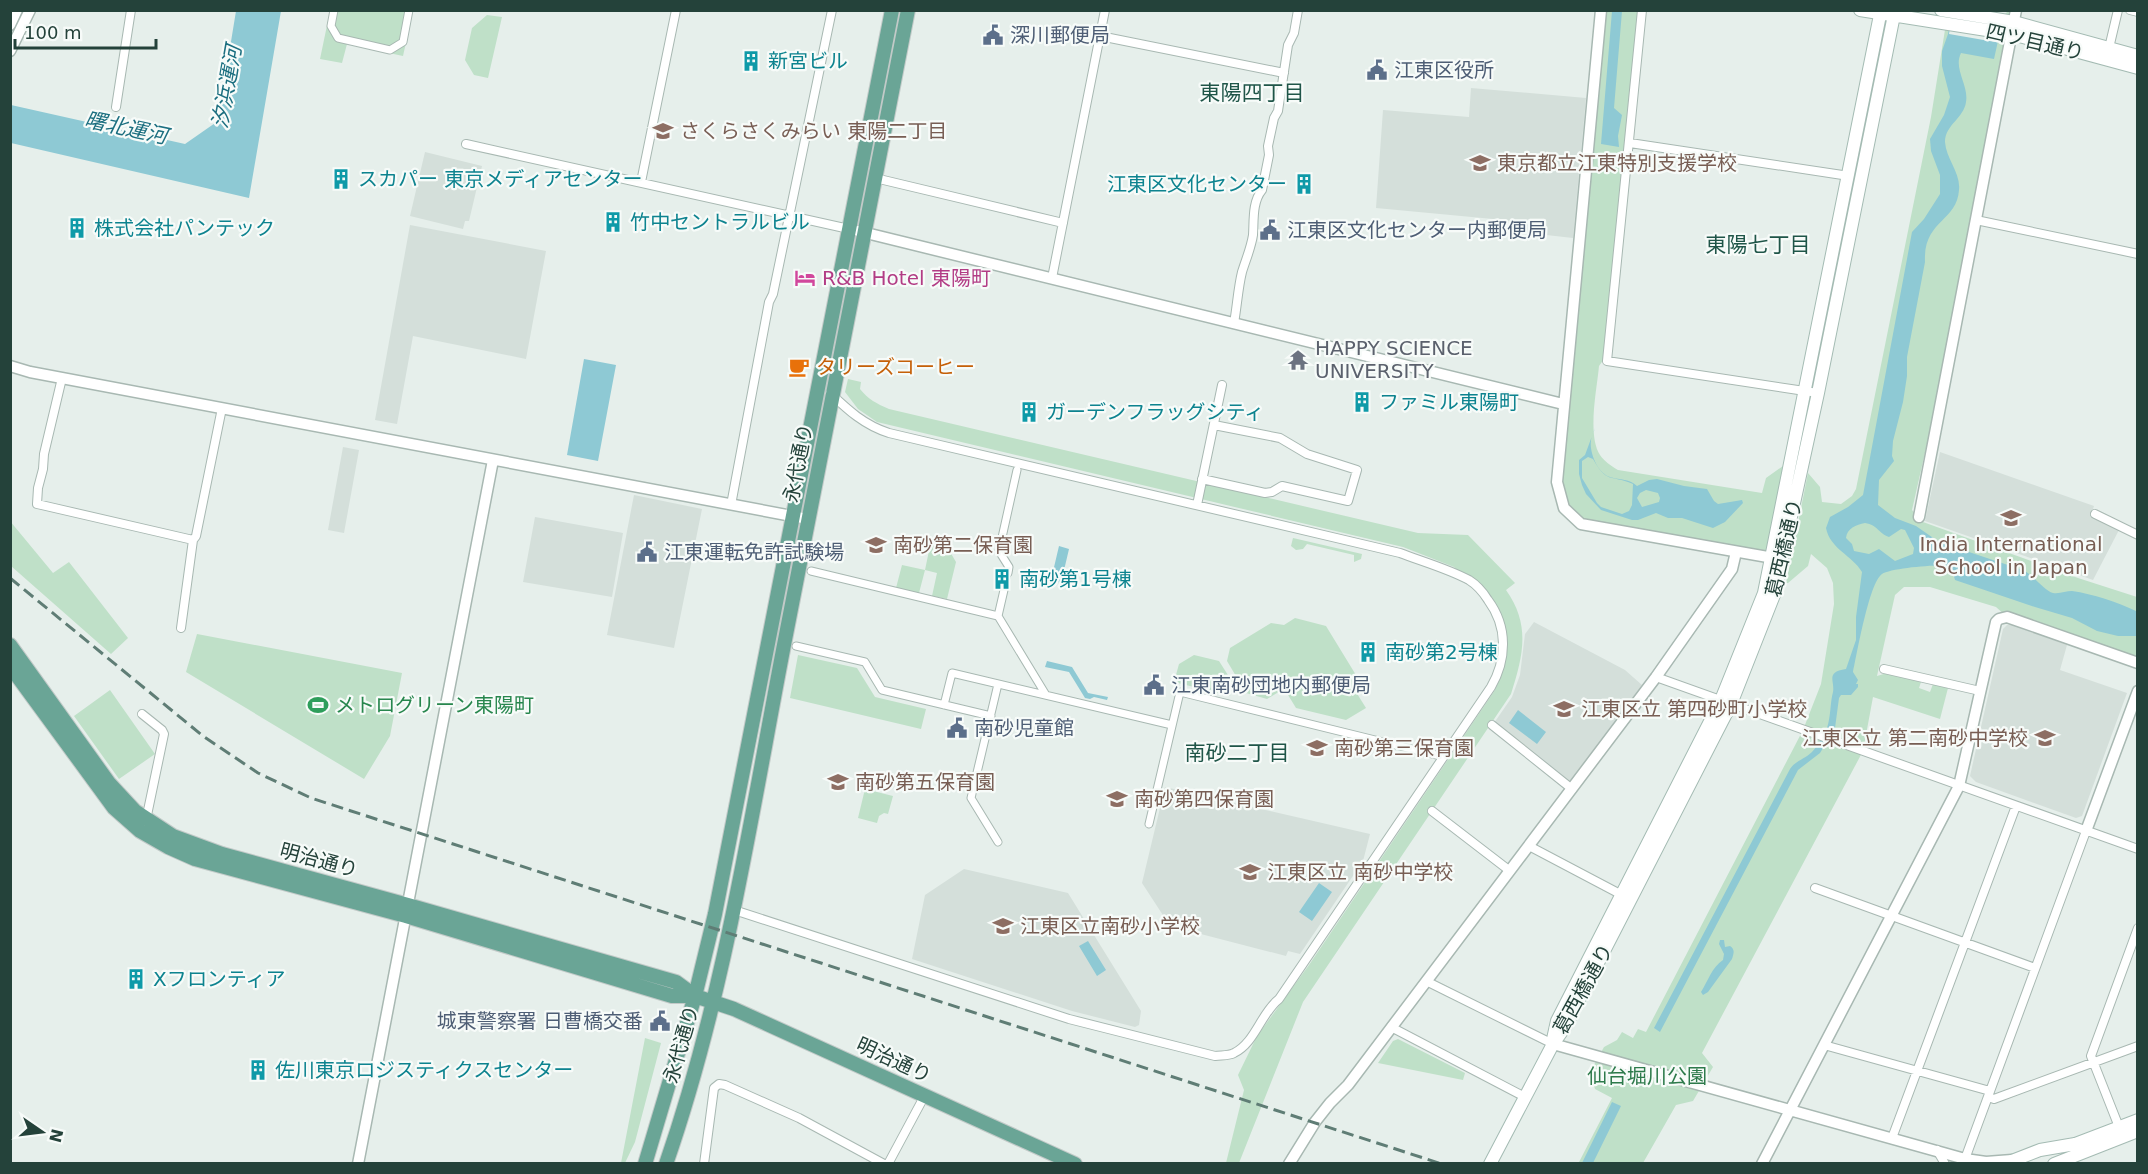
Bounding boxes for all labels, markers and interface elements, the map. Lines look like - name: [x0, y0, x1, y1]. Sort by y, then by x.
- scale bar: [15, 12, 156, 50]
- street label: 四ツ目通り: [1984, 19, 2086, 65]
- text: 100 m: [24, 22, 82, 43]
- public building icon: 深川郵便局: [981, 23, 1005, 47]
- place label: 深川郵便局: [1010, 23, 1110, 47]
- water label: 汐浜運河: [208, 40, 247, 130]
- building icon: 新宮ビル: [739, 49, 763, 73]
- place label: 新宮ビル: [768, 49, 848, 73]
- public building icon: 江東区役所: [1365, 58, 1389, 82]
- place label: 江東区役所: [1394, 58, 1494, 82]
- district label: 東陽四丁目: [1200, 81, 1305, 105]
- water label: 曙北運河: [82, 108, 173, 149]
- school or university icon: さくらさくみらい 東陽二丁目: [651, 119, 675, 143]
- place label: さくらさくみらい 東陽二丁目: [680, 119, 947, 143]
- school or university icon: 東京都立江東特別支援学校: [1468, 151, 1492, 175]
- place label: 東京都立江東特別支援学校: [1497, 151, 1737, 175]
- building icon: スカパー 東京メディアセンター: [329, 167, 353, 191]
- place label: スカパー 東京メディアセンター: [358, 167, 643, 191]
- place label: 江東区文化センター: [1107, 172, 1287, 196]
- building icon: 江東区文化センター: [1292, 172, 1316, 196]
- building icon: 竹中セントラルビル: [601, 210, 625, 234]
- place label: 竹中セントラルビル: [630, 210, 810, 234]
- building icon: 株式会社パンテック: [65, 216, 89, 240]
- place label: 株式会社パンテック: [94, 216, 275, 240]
- public building icon: 江東区文化センター内郵便局: [1258, 218, 1282, 242]
- place label: 江東区文化センター内郵便局: [1287, 218, 1547, 242]
- district label: 東陽七丁目: [1706, 233, 1811, 257]
- hotel icon: R&B Hotel 東陽町: [793, 266, 817, 290]
- place label: R&B Hotel 東陽町: [822, 266, 991, 290]
- place label: HAPPY SCIENCE UNIVERSITY: [1315, 336, 1473, 383]
- temple icon: HAPPY SCIENCE UNIVERSITY: [1286, 348, 1310, 372]
- cafe icon: タリーズコーヒー: [787, 355, 811, 379]
- place label: タリーズコーヒー: [816, 355, 975, 379]
- building icon: ファミル東陽町: [1350, 390, 1374, 414]
- place label: ファミル東陽町: [1379, 390, 1519, 414]
- building icon: ガーデンフラッグシティ: [1017, 400, 1041, 424]
- place label: ガーデンフラッグシティ: [1046, 400, 1264, 424]
- street label: 永代通り: [779, 421, 817, 505]
- street label: 葛西橋通り: [1761, 497, 1807, 599]
- school or university icon: India International School in Japan: [1999, 506, 2023, 530]
- place label: India International School in Japan: [1919, 532, 2103, 579]
- school or university icon: 南砂第二保育園: [864, 533, 888, 557]
- place label: 南砂第二保育園: [893, 533, 1033, 557]
- public building icon: 江東運転免許試験場: [635, 540, 659, 564]
- place label: 江東運転免許試験場: [664, 540, 844, 564]
- building icon: 南砂第1号棟: [990, 567, 1014, 591]
- place label: 南砂第1号棟: [1019, 567, 1132, 591]
- building icon: 南砂第2号棟: [1356, 640, 1380, 664]
- place label: 南砂第2号棟: [1385, 640, 1498, 664]
- public building icon: 江東南砂団地内郵便局: [1142, 673, 1166, 697]
- place label: 江東南砂団地内郵便局: [1171, 673, 1371, 697]
- sports icon: メトログリーン東陽町: [306, 693, 330, 717]
- place label: メトログリーン東陽町: [335, 693, 534, 717]
- school or university icon: 江東区立 第四砂町小学校: [1552, 697, 1576, 721]
- place label: 江東区立 第四砂町小学校: [1581, 697, 1807, 721]
- public building icon: 南砂児童館: [945, 716, 969, 740]
- place label: 南砂児童館: [974, 716, 1074, 740]
- place label: 江東区立 第二南砂中学校: [1802, 726, 2028, 750]
- school or university icon: 江東区立 第二南砂中学校: [2033, 726, 2057, 750]
- school or university icon: 南砂第三保育園: [1305, 736, 1329, 760]
- place label: 南砂第三保育園: [1334, 736, 1474, 760]
- district label: 南砂二丁目: [1185, 741, 1290, 765]
- school or university icon: 南砂第五保育園: [826, 770, 850, 794]
- place label: 南砂第五保育園: [855, 770, 995, 794]
- school or university icon: 南砂第四保育園: [1105, 787, 1129, 811]
- place label: 南砂第四保育園: [1134, 787, 1274, 811]
- street label: 明治通り: [277, 838, 361, 882]
- school or university icon: 江東区立 南砂中学校: [1238, 860, 1262, 884]
- place label: 江東区立 南砂中学校: [1267, 860, 1453, 884]
- school or university icon: 江東区立南砂小学校: [991, 914, 1015, 938]
- place label: 江東区立南砂小学校: [1020, 914, 1200, 938]
- street label: 葛西橋通り: [1548, 939, 1618, 1039]
- building icon: Xフロンティア: [124, 967, 148, 991]
- place label: Xフロンティア: [153, 967, 286, 991]
- street label: 永代通り: [658, 1002, 704, 1086]
- place label: 城東警察署 日曹橋交番: [437, 1009, 643, 1033]
- public building icon: 城東警察署 日曹橋交番: [648, 1009, 672, 1033]
- street label: 明治通り: [853, 1032, 935, 1088]
- building icon: 佐川東京ロジスティクスセンター: [246, 1058, 270, 1082]
- place label: 佐川東京ロジスティクスセンター: [275, 1058, 573, 1082]
- park label: 仙台堀川公園: [1587, 1064, 1707, 1088]
- north arrow: [12, 1102, 72, 1162]
- text: N: [45, 1127, 67, 1144]

